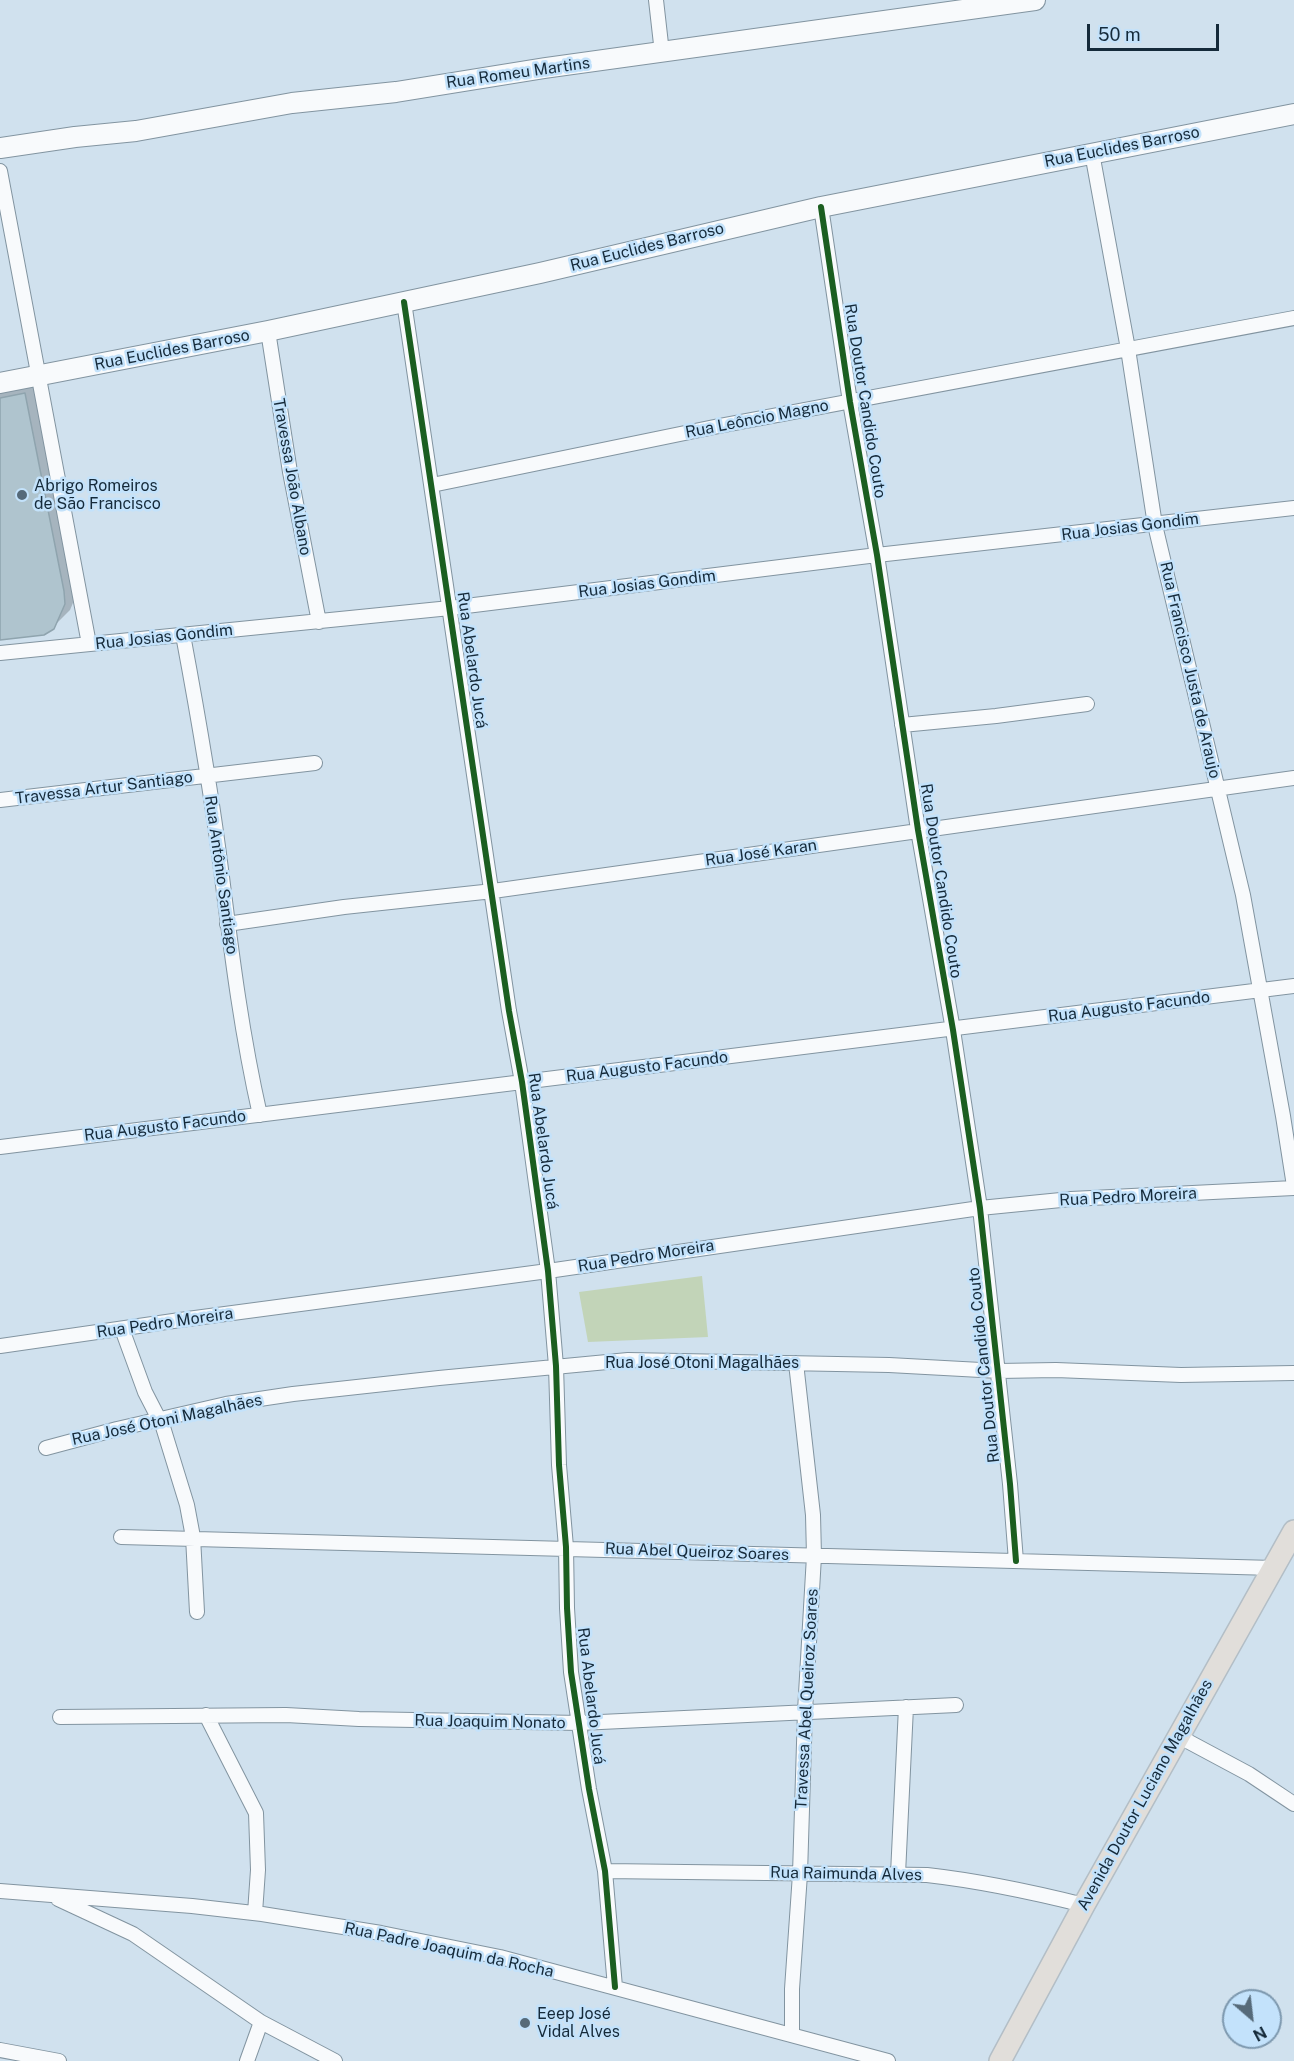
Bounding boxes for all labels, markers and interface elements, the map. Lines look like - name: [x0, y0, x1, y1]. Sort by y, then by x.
- scale bar: [1090, 12, 1222, 50]
- text: 50 m: [1098, 24, 1141, 45]
- street label: Rua Romeu Martins: [445, 53, 591, 93]
- street label: Rua Euclides Barroso: [1043, 123, 1201, 171]
- street label: Rua Euclides Barroso: [568, 219, 726, 275]
- street label: Rua Doutor Candido Couto: [840, 302, 890, 500]
- street label: Rua Euclides Barroso: [93, 326, 251, 374]
- street label: Rua Leôncio Magno: [684, 396, 830, 442]
- street label: Travessa João Albano: [269, 397, 315, 557]
- place label: Abrigo Romeiros de São Francisco: [34, 476, 161, 514]
- marker: Abrigo Romeiros de São Francisco: [15, 488, 29, 502]
- street label: Rua Josias Gondim: [1060, 509, 1200, 545]
- street label: Rua Francisco Justa de Araujo: [1156, 560, 1224, 780]
- street label: Rua Josias Gondim: [577, 566, 717, 602]
- street label: Rua Abelardo Jucá: [453, 590, 491, 730]
- street label: Rua Josias Gondim: [94, 620, 234, 654]
- street label: Travessa Artur Santiago: [14, 768, 194, 808]
- street label: Rua Doutor Candido Couto: [916, 782, 966, 980]
- street label: Rua Antônio Santiago: [200, 794, 242, 956]
- street label: Rua José Karan: [704, 836, 818, 870]
- street label: Rua Augusto Facundo: [1047, 988, 1211, 1026]
- street label: Rua Augusto Facundo: [565, 1048, 729, 1086]
- street label: Rua Abelardo Jucá: [524, 1071, 562, 1211]
- street label: Rua Augusto Facundo: [83, 1107, 247, 1145]
- street label: Rua Pedro Moreira: [1059, 1184, 1197, 1210]
- street label: Rua Pedro Moreira: [576, 1236, 716, 1276]
- street label: Rua Doutor Candido Couto: [964, 1266, 1004, 1464]
- street label: Rua Pedro Moreira: [95, 1304, 235, 1342]
- street label: Rua José Otoni Magalhães: [605, 1353, 799, 1373]
- street label: Rua José Otoni Magalhães: [70, 1390, 264, 1450]
- street label: Rua Abel Queiroz Soares: [605, 1539, 789, 1565]
- street label: Travessa Abel Queiroz Soares: [792, 1588, 822, 1810]
- street label: Rua Abelardo Jucá: [573, 1626, 609, 1766]
- street label: Avenida Doutor Luciano Magalhães: [1073, 1676, 1217, 1914]
- street label: Rua Joaquim Nonato: [414, 1711, 566, 1733]
- street label: Rua Raimunda Alves: [770, 1863, 922, 1885]
- street label: Rua Padre Joaquim da Rocha: [343, 1918, 555, 1982]
- north arrow: [1222, 1989, 1282, 2049]
- place label: Eeep José Vidal Alves: [537, 2004, 620, 2042]
- marker: Eeep José Vidal Alves: [518, 2016, 532, 2030]
- text: N: [1250, 2022, 1270, 2045]

